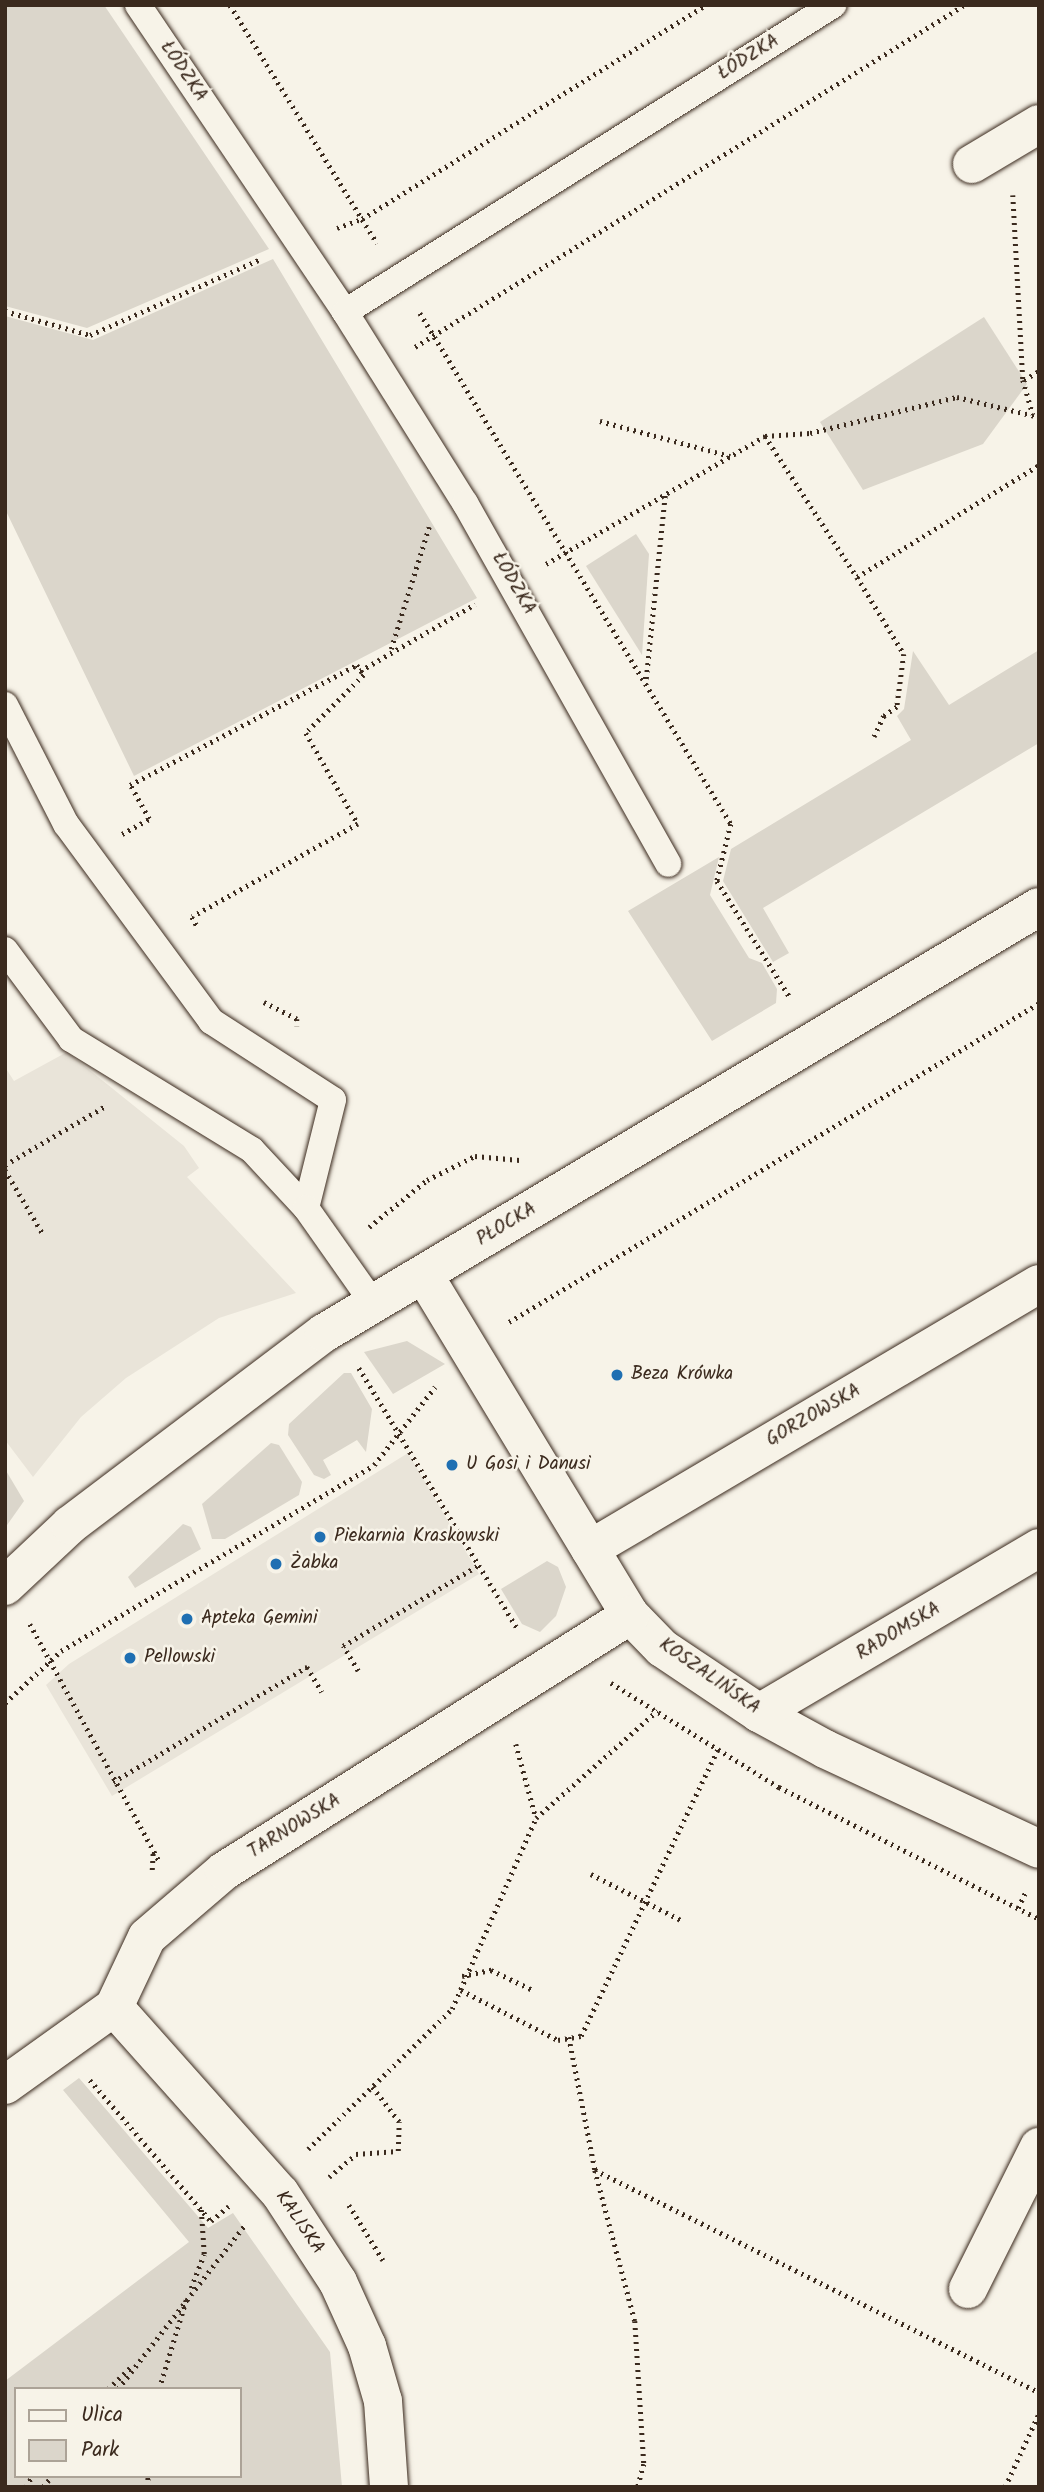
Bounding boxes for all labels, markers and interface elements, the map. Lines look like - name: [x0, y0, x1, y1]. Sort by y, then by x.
- street label: ŁÓDZKA: [714, 30, 784, 86]
- street label: ŁÓDZKA: [154, 37, 212, 107]
- street label: ŁÓDZKA: [486, 549, 540, 619]
- street label: PŁOCKA: [473, 1198, 541, 1252]
- place label: Beza Krówka: [631, 1364, 733, 1386]
- marker: Beza Krówka: [609, 1367, 625, 1383]
- street label: GORZOWSKA: [763, 1380, 865, 1452]
- place label: U Gosi i Danusi: [466, 1454, 591, 1476]
- marker: U Gosi i Danusi: [444, 1457, 460, 1473]
- place label: Piekarnia Kraskowski: [334, 1526, 499, 1548]
- marker: Piekarnia Kraskowski: [312, 1529, 328, 1545]
- place label: Żabka: [290, 1553, 338, 1575]
- marker: Żabka: [268, 1556, 284, 1572]
- street label: RADOMSKA: [853, 1598, 945, 1666]
- place label: Apteka Gemini: [201, 1608, 317, 1630]
- marker: Apteka Gemini: [179, 1611, 195, 1627]
- street label: KOSZALIŃSKA: [654, 1634, 764, 1720]
- place label: Pellowski: [144, 1647, 215, 1669]
- marker: Pellowski: [122, 1650, 138, 1666]
- street label: TARNOWSKA: [244, 1789, 346, 1865]
- street label: KALISKA: [269, 2187, 329, 2259]
- legend: [14, 2387, 242, 2478]
- text: Ulica: [81, 2399, 123, 2432]
- text: Park: [81, 2434, 119, 2467]

